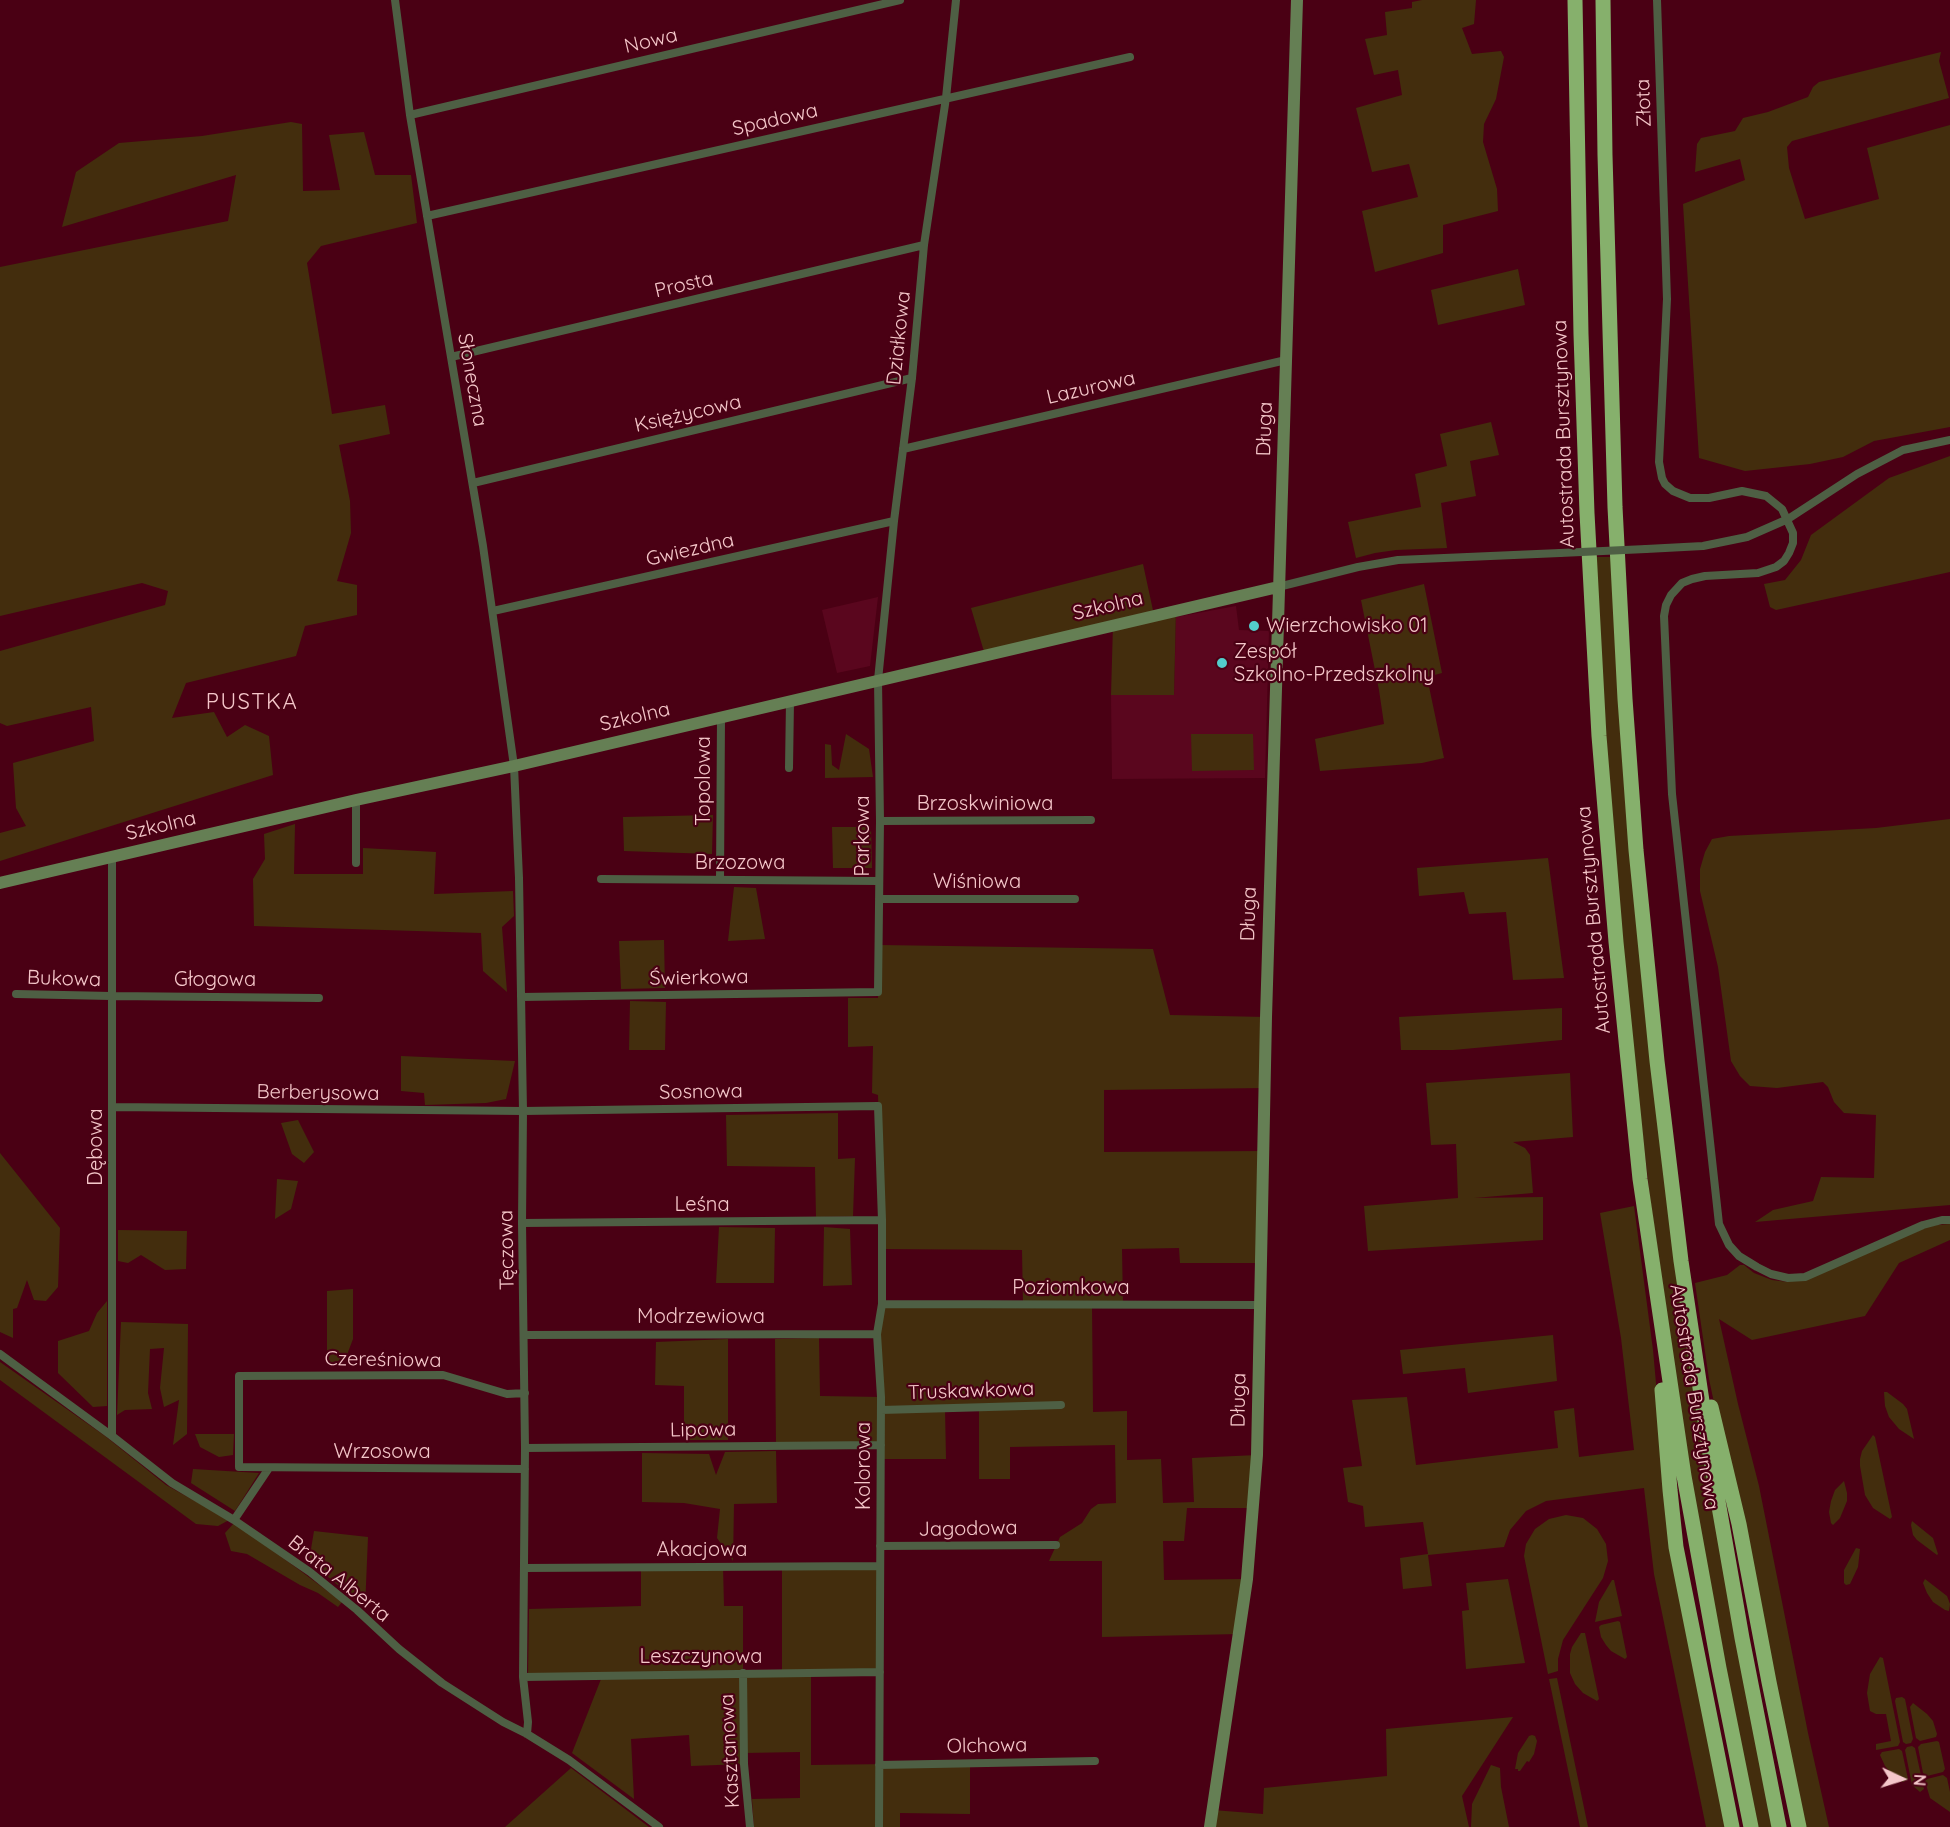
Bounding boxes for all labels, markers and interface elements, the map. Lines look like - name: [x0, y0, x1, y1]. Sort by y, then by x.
- street label: Nowa: [622, 23, 680, 59]
- street label: Złota: [1631, 78, 1657, 128]
- street label: Spadowa: [730, 99, 820, 141]
- street label: Prosta: [652, 267, 716, 303]
- street label: Działkowa: [882, 290, 916, 386]
- street label: Autostrada Bursztynowa: [1548, 319, 1580, 549]
- street label: Słoneczna: [452, 331, 492, 429]
- street label: Lazurowa: [1044, 366, 1138, 410]
- street label: Księżycowa: [632, 390, 744, 438]
- street label: Długa: [1252, 401, 1278, 457]
- street label: Gwiezdna: [644, 528, 736, 572]
- street label: Szkolna: [1070, 586, 1146, 626]
- place label: Wierzchowisko 01: [1266, 614, 1428, 638]
- marker: Wierzchowisko 01: [1247, 619, 1261, 633]
- place label: Zespół Szkolno-Przedszkolny: [1234, 640, 1434, 687]
- marker: Zespół Szkolno-Przedszkolny: [1215, 656, 1229, 670]
- district label: PUSTKA: [206, 689, 298, 715]
- street label: Szkolna: [597, 697, 673, 737]
- street label: Topolowa: [692, 736, 716, 826]
- street label: Brzoskwiniowa: [917, 792, 1053, 816]
- street label: Parkowa: [851, 795, 875, 877]
- street label: Autostrada Bursztynowa: [1572, 805, 1616, 1035]
- street label: Szkolna: [123, 806, 199, 846]
- street label: Brzozowa: [695, 851, 785, 875]
- street label: Wiśniowa: [933, 870, 1021, 894]
- street label: Długa: [1236, 886, 1262, 942]
- street label: Świerkowa: [649, 965, 749, 991]
- street label: Bukowa: [27, 966, 101, 992]
- street label: Głogowa: [174, 968, 256, 992]
- street label: Sosnowa: [659, 1079, 743, 1105]
- street label: Berberysowa: [256, 1080, 380, 1106]
- street label: Dębowa: [84, 1108, 108, 1186]
- street label: Leśna: [675, 1193, 729, 1217]
- street label: Tęczowa: [494, 1210, 520, 1290]
- street label: Poziomkowa: [1012, 1276, 1130, 1300]
- street label: Autostrada Bursztynowa: [1664, 1282, 1724, 1512]
- street label: Modrzewiowa: [637, 1305, 765, 1329]
- street label: Czereśniowa: [324, 1347, 442, 1373]
- street label: Długa: [1227, 1372, 1251, 1428]
- street label: Truskawkowa: [907, 1377, 1035, 1405]
- street label: Lipowa: [670, 1417, 736, 1443]
- street label: Kolorowa: [852, 1422, 876, 1510]
- street label: Wrzosowa: [333, 1440, 431, 1464]
- street label: Jagodowa: [918, 1516, 1018, 1542]
- street label: Brata Alberta: [283, 1530, 395, 1628]
- street label: Akacjowa: [657, 1538, 747, 1562]
- street label: Leszczynowa: [640, 1645, 762, 1669]
- street label: Kasztanowa: [715, 1693, 745, 1809]
- street label: Olchowa: [946, 1733, 1028, 1759]
- north arrow: [1872, 1749, 1932, 1809]
- text: N: [1910, 1774, 1930, 1787]

